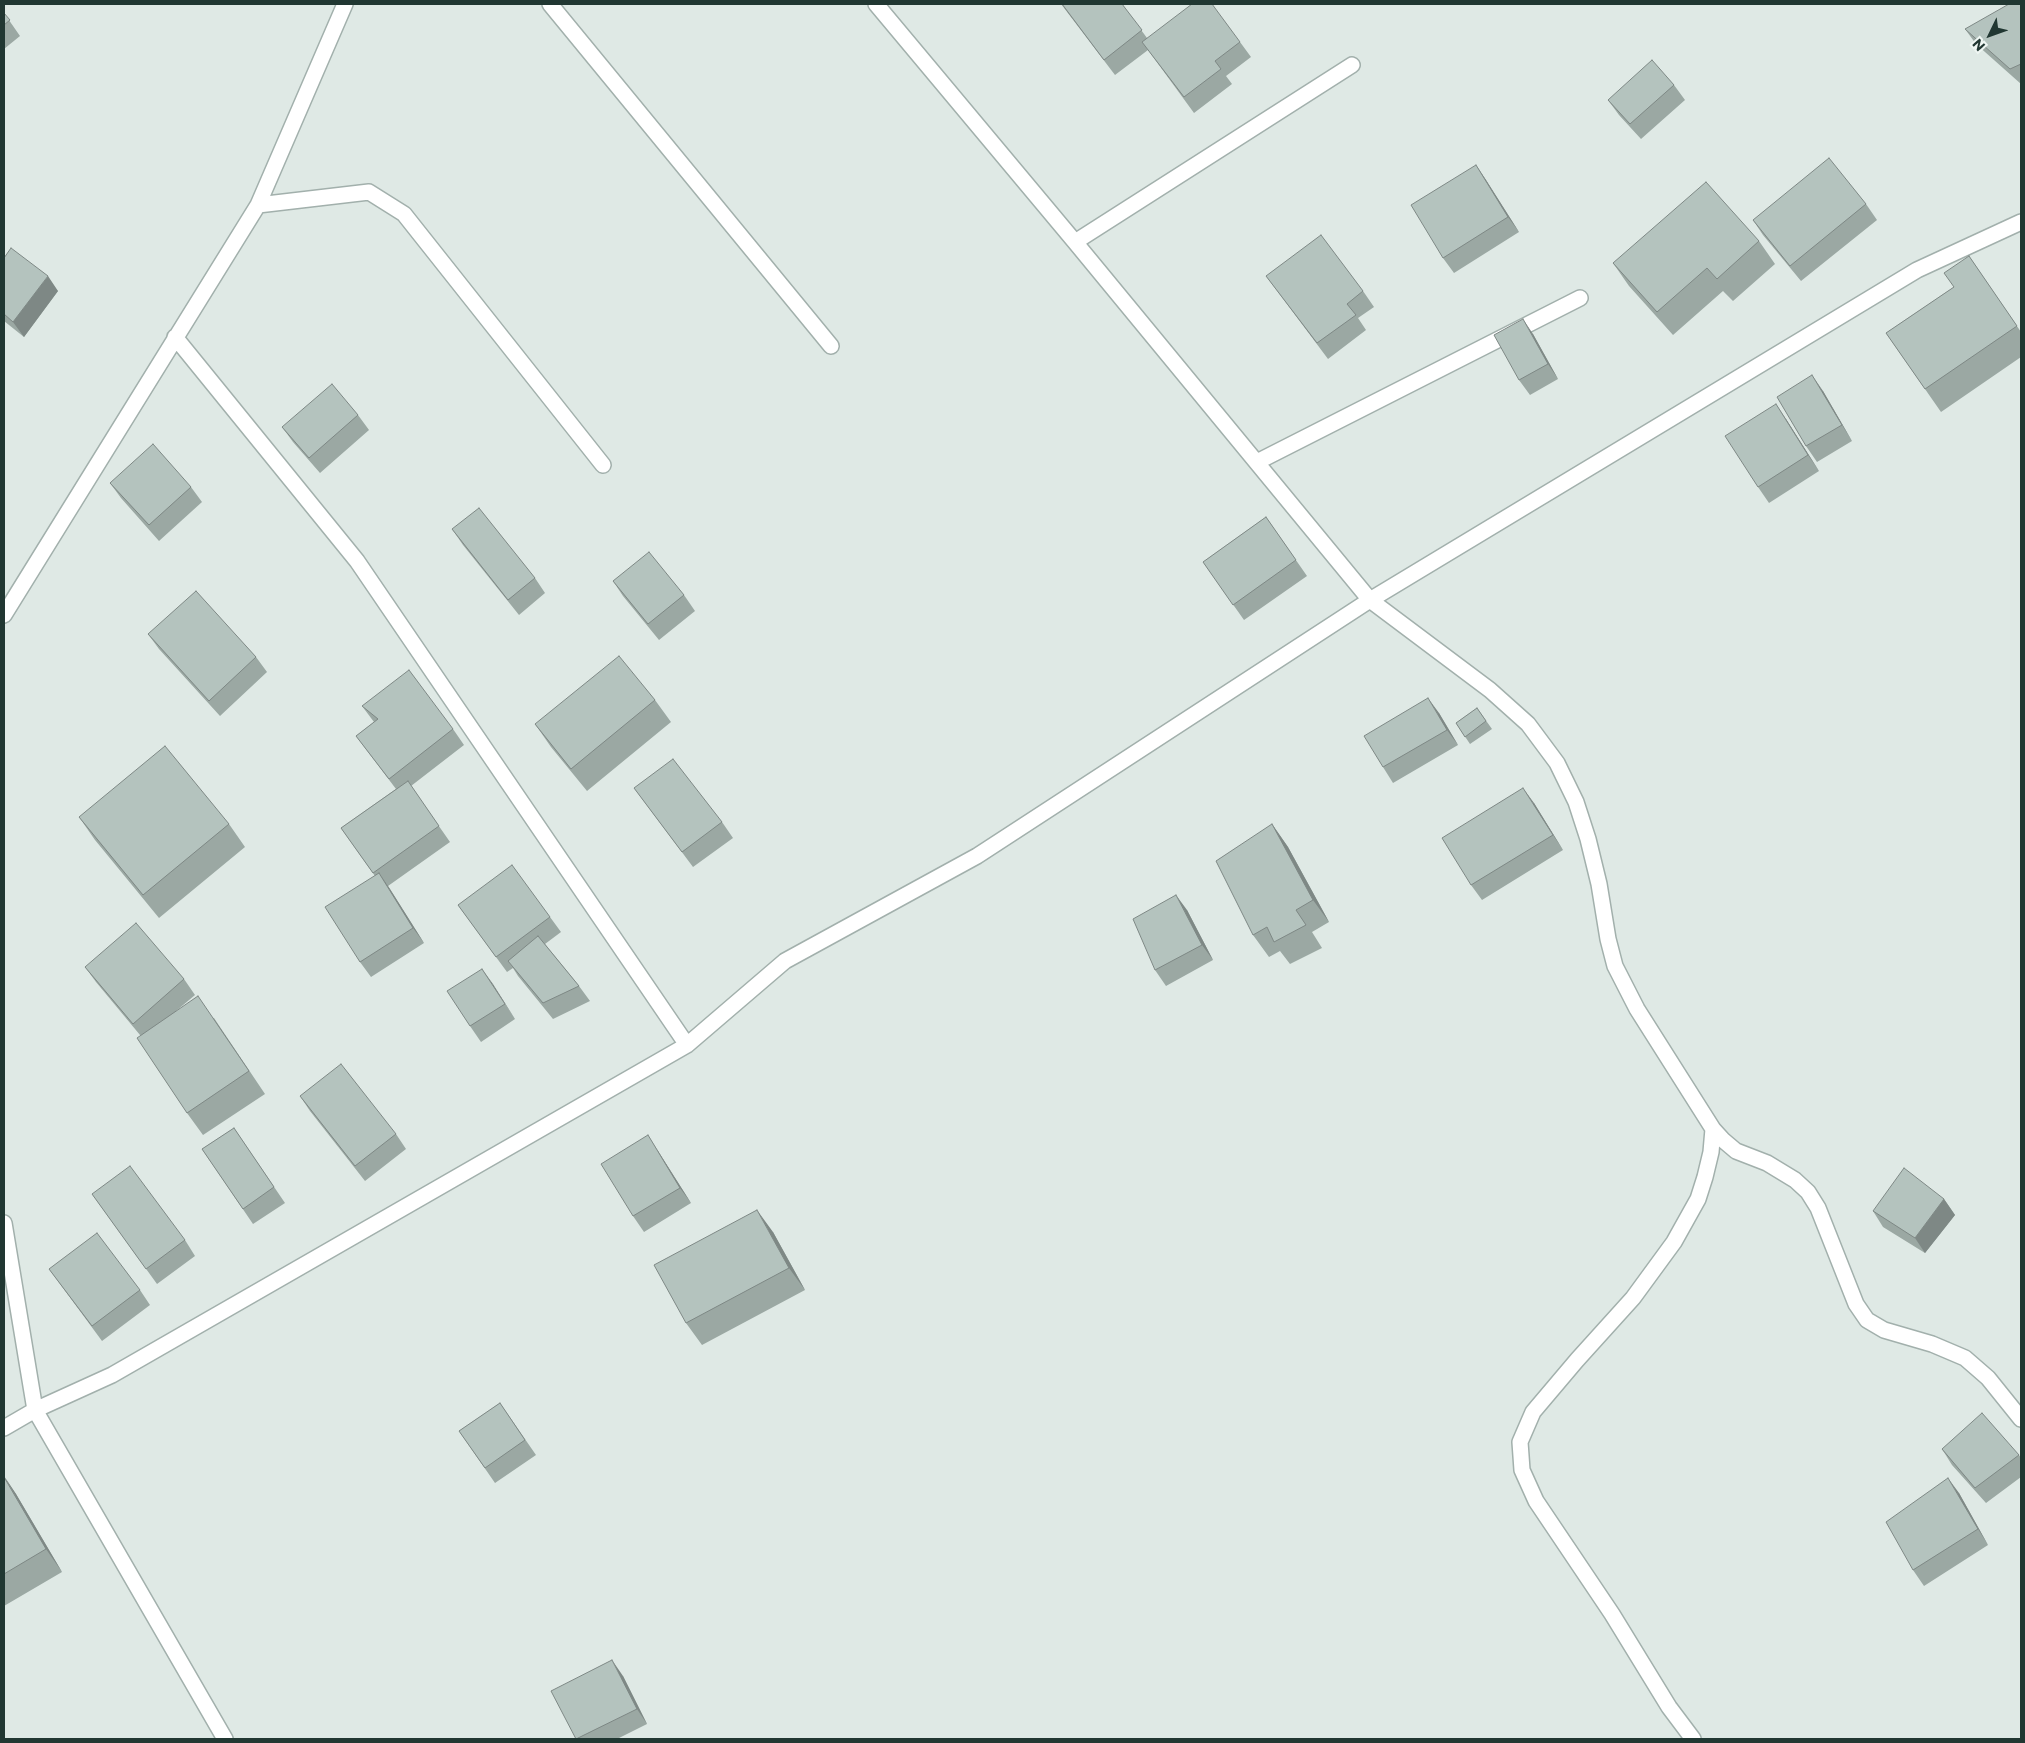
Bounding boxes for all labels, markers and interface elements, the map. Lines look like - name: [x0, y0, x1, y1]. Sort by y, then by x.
- north arrow: [1965, 10, 2015, 60]
- text: N: [1969, 36, 1988, 55]

